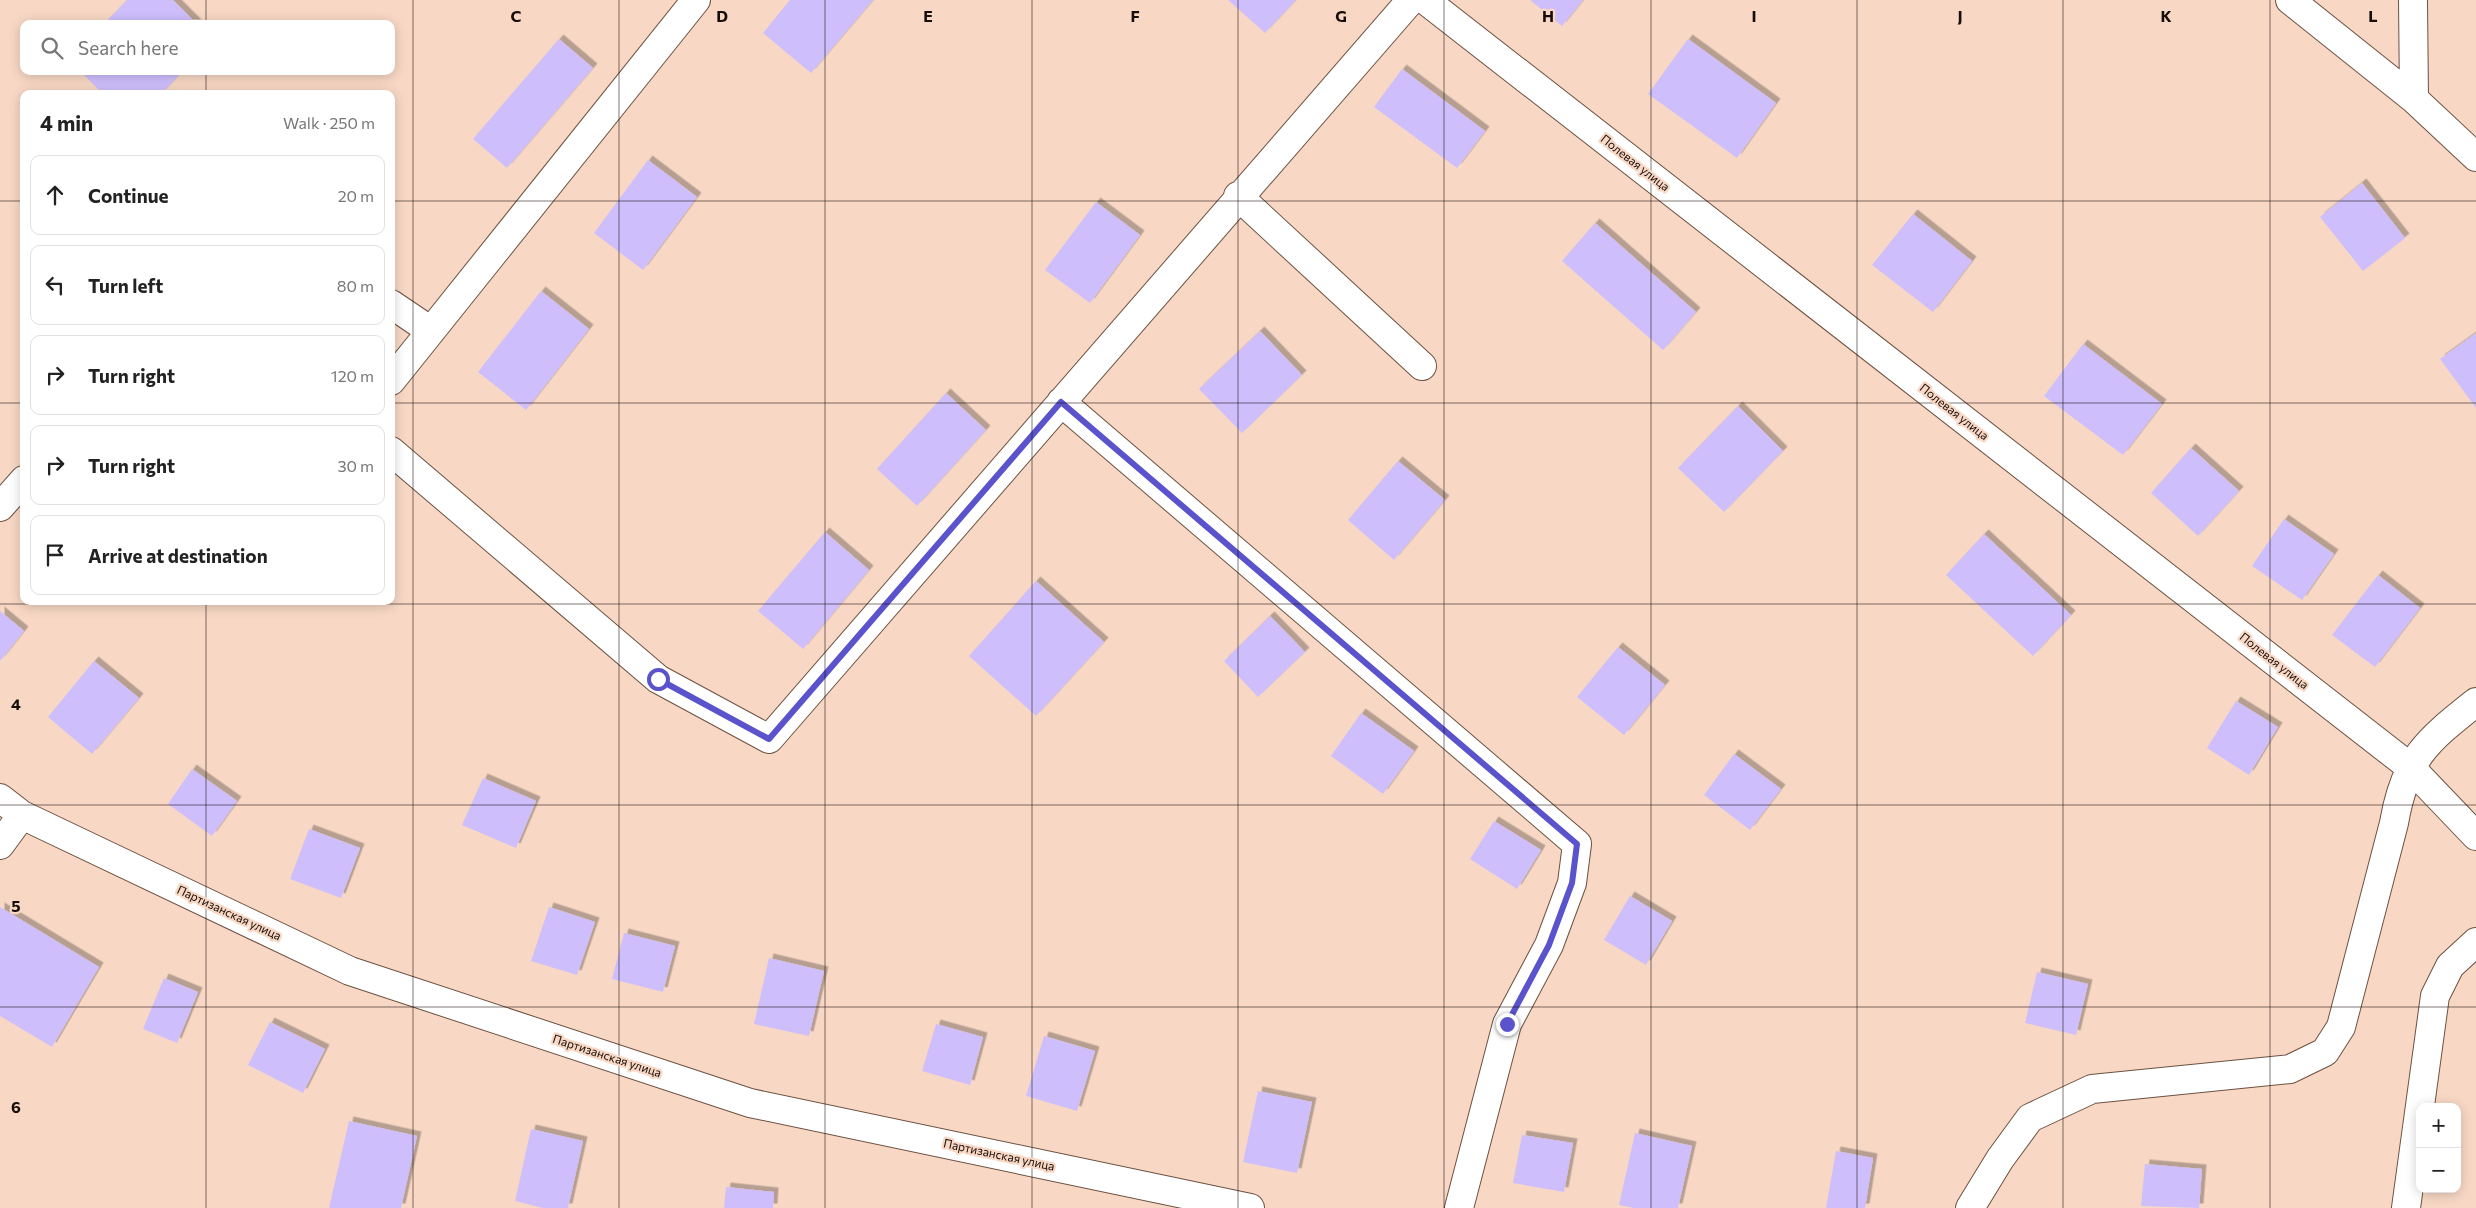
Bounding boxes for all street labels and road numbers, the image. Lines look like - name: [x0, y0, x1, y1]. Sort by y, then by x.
- street label: Полевая улица: [1598, 131, 1673, 193]
- street label: Полевая улица: [1917, 380, 1992, 442]
- street label: Полевая улица: [2237, 629, 2312, 691]
- street label: Партизанская улица: [175, 882, 284, 942]
- street label: Партизанская улица: [551, 1031, 663, 1079]
- street label: Партизанская улица: [942, 1135, 1056, 1173]

